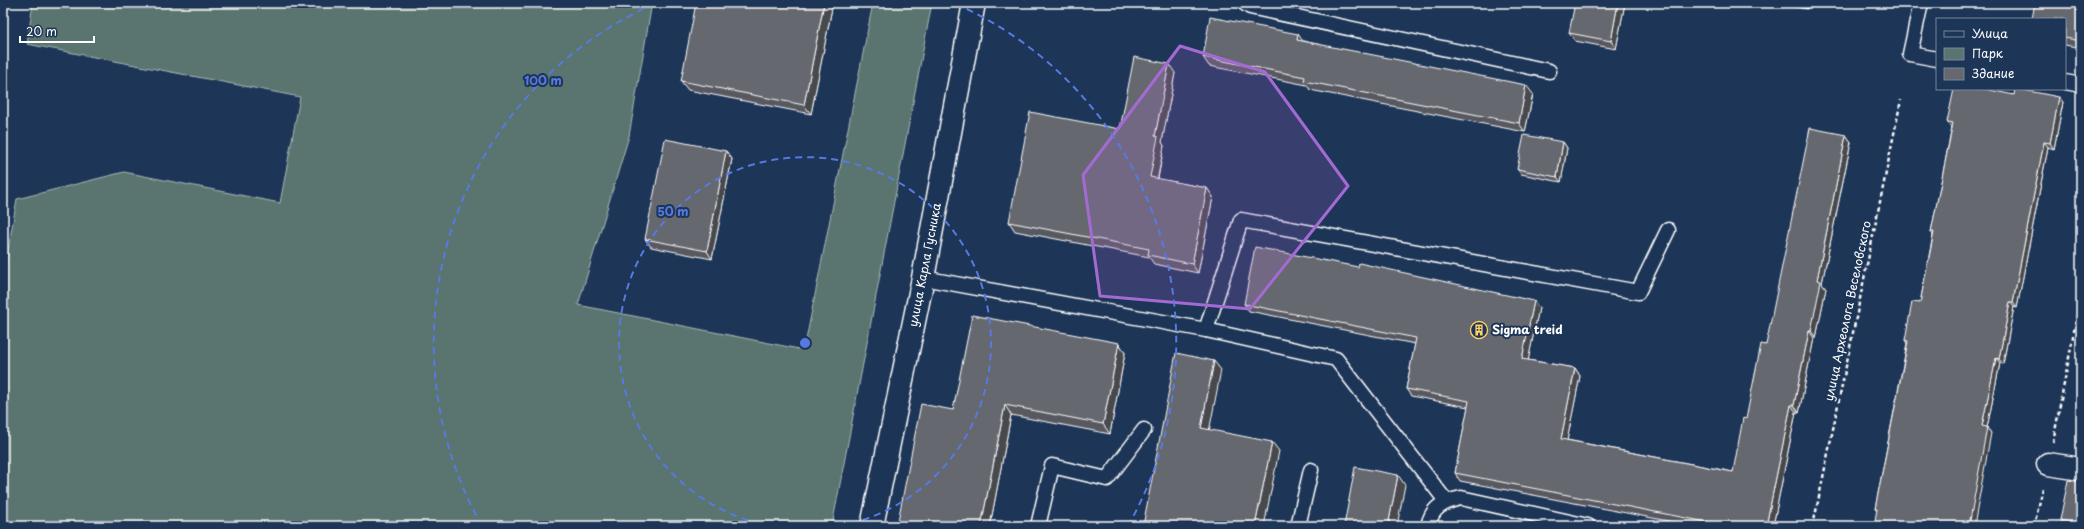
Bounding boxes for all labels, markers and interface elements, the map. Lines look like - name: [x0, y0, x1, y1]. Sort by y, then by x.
- scale bar: [20, 18, 94, 44]
- legend: [1936, 18, 2066, 90]
- text: 20 m: [26, 22, 57, 40]
- text: Улица: [1972, 24, 2008, 42]
- text: Парк: [1972, 44, 2004, 62]
- text: Здание: [1972, 64, 2014, 82]
- text: 100 m: [524, 71, 562, 89]
- street label: улица Карла Гусника: [903, 201, 945, 328]
- text: 50 m: [657, 202, 689, 220]
- street label: улица Археолога Веселовского: [1819, 219, 1875, 403]
- building icon: Sigma treid: [1469, 320, 1489, 340]
- place label: Sigma treid: [1492, 320, 1562, 338]
- centre of rings: [798, 336, 812, 350]

